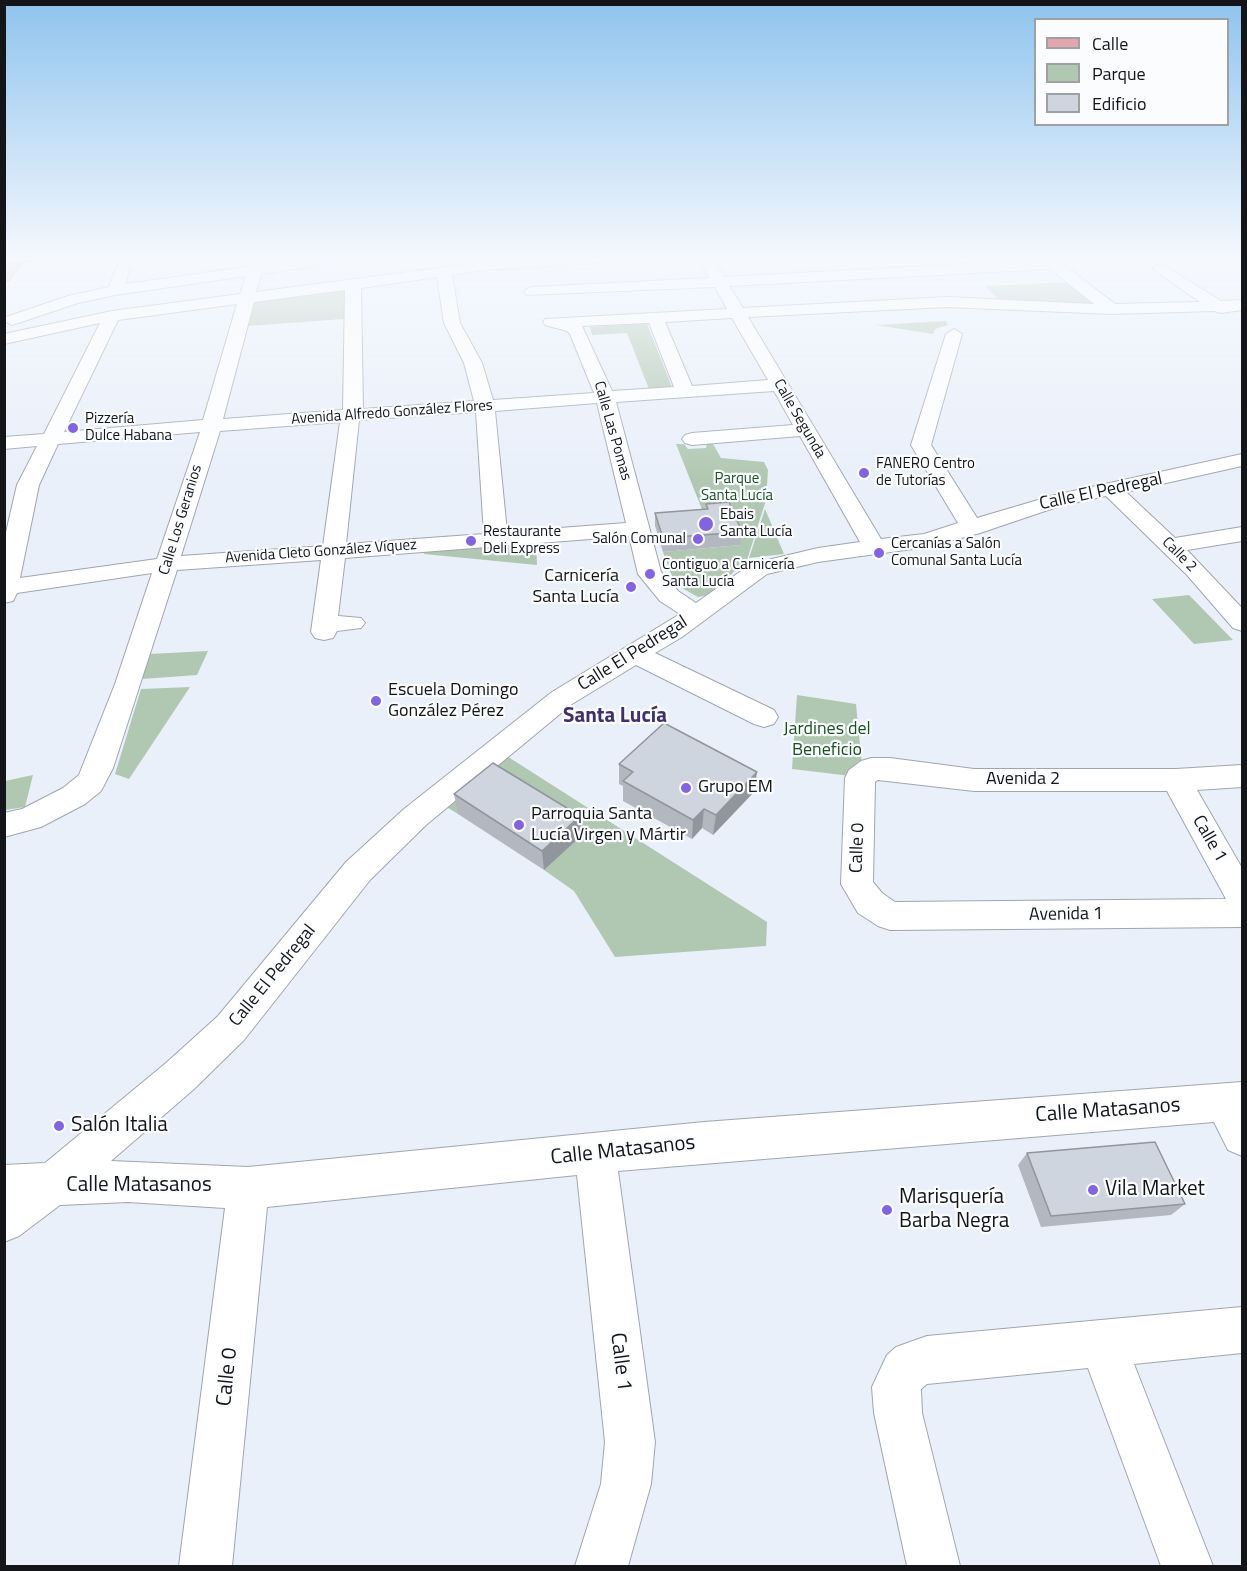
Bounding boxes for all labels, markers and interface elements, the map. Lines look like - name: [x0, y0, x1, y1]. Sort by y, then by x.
- legend: [1034, 18, 1229, 126]
- text: Calle: [1092, 30, 1128, 57]
- text: Parque: [1092, 60, 1146, 87]
- text: Edificio: [1092, 90, 1146, 117]
- street label: Calle Segunda: [769, 376, 829, 462]
- street label: Calle Las Pomas: [589, 379, 635, 483]
- street label: Avenida Alfredo González Flores: [291, 397, 493, 429]
- place label: Pizzería Dulce Habana: [85, 410, 172, 445]
- marker: Pizzería Dulce Habana: [66, 421, 80, 435]
- place label: FANERO Centro de Tutorías: [876, 455, 975, 490]
- street label: Calle Los Geranios: [156, 463, 206, 577]
- marker: FANERO Centro de Tutorías: [857, 466, 871, 480]
- street label: Calle El Pedregal: [1038, 468, 1164, 516]
- park label: Parque Santa Lucía: [701, 470, 773, 505]
- place label: Ebais Santa Lucía: [720, 506, 792, 541]
- marker: Ebais Santa Lucía: [697, 515, 715, 533]
- place label: Restaurante Deli Express: [483, 523, 561, 558]
- place label: Salón Comunal: [592, 530, 686, 548]
- marker: Salón Comunal: [691, 532, 705, 546]
- marker: Restaurante Deli Express: [464, 534, 478, 548]
- street label: Calle 2: [1158, 534, 1200, 576]
- place label: Cercanías a Salón Comunal Santa Lucía: [891, 535, 1022, 570]
- street label: Avenida Cleto González Víquez: [225, 536, 417, 568]
- marker: Cercanías a Salón Comunal Santa Lucía: [872, 546, 886, 560]
- place label: Contiguo a Carnicería Santa Lucía: [662, 556, 794, 591]
- place label: Carnicería Santa Lucía: [532, 566, 619, 608]
- marker: Contiguo a Carnicería Santa Lucía: [643, 567, 657, 581]
- marker: Carnicería Santa Lucía: [624, 580, 638, 594]
- street label: Calle El Pedregal: [574, 612, 692, 696]
- place label: Escuela Domingo González Pérez: [388, 680, 518, 722]
- marker: Escuela Domingo González Pérez: [369, 694, 383, 708]
- district label: Santa Lucía: [563, 704, 667, 730]
- park label: Jardines del Beneficio: [783, 719, 871, 762]
- street label: Avenida 2: [986, 769, 1060, 791]
- place label: Grupo EM: [698, 777, 773, 799]
- marker: Grupo EM: [679, 781, 693, 795]
- place label: Parroquia Santa Lucía Virgen y Mártir: [531, 804, 686, 846]
- street label: Calle 1: [1187, 812, 1231, 866]
- marker: Parroquia Santa Lucía Virgen y Mártir: [512, 818, 526, 832]
- street label: Calle 0: [846, 823, 870, 873]
- street label: Avenida 1: [1029, 904, 1103, 926]
- street label: Calle El Pedregal: [225, 921, 321, 1031]
- street label: Calle Matasanos: [1035, 1093, 1181, 1129]
- place label: Salón Italia: [71, 1113, 168, 1139]
- marker: Salón Italia: [52, 1119, 66, 1133]
- street label: Calle Matasanos: [549, 1131, 697, 1171]
- street label: Calle Matasanos: [66, 1173, 212, 1199]
- place label: Vila Market: [1105, 1177, 1205, 1203]
- marker: Vila Market: [1086, 1183, 1100, 1197]
- place label: Marisquería Barba Negra: [899, 1185, 1009, 1235]
- marker: Marisquería Barba Negra: [880, 1203, 894, 1217]
- street label: Calle 1: [604, 1331, 636, 1393]
- street label: Calle 0: [212, 1347, 244, 1407]

